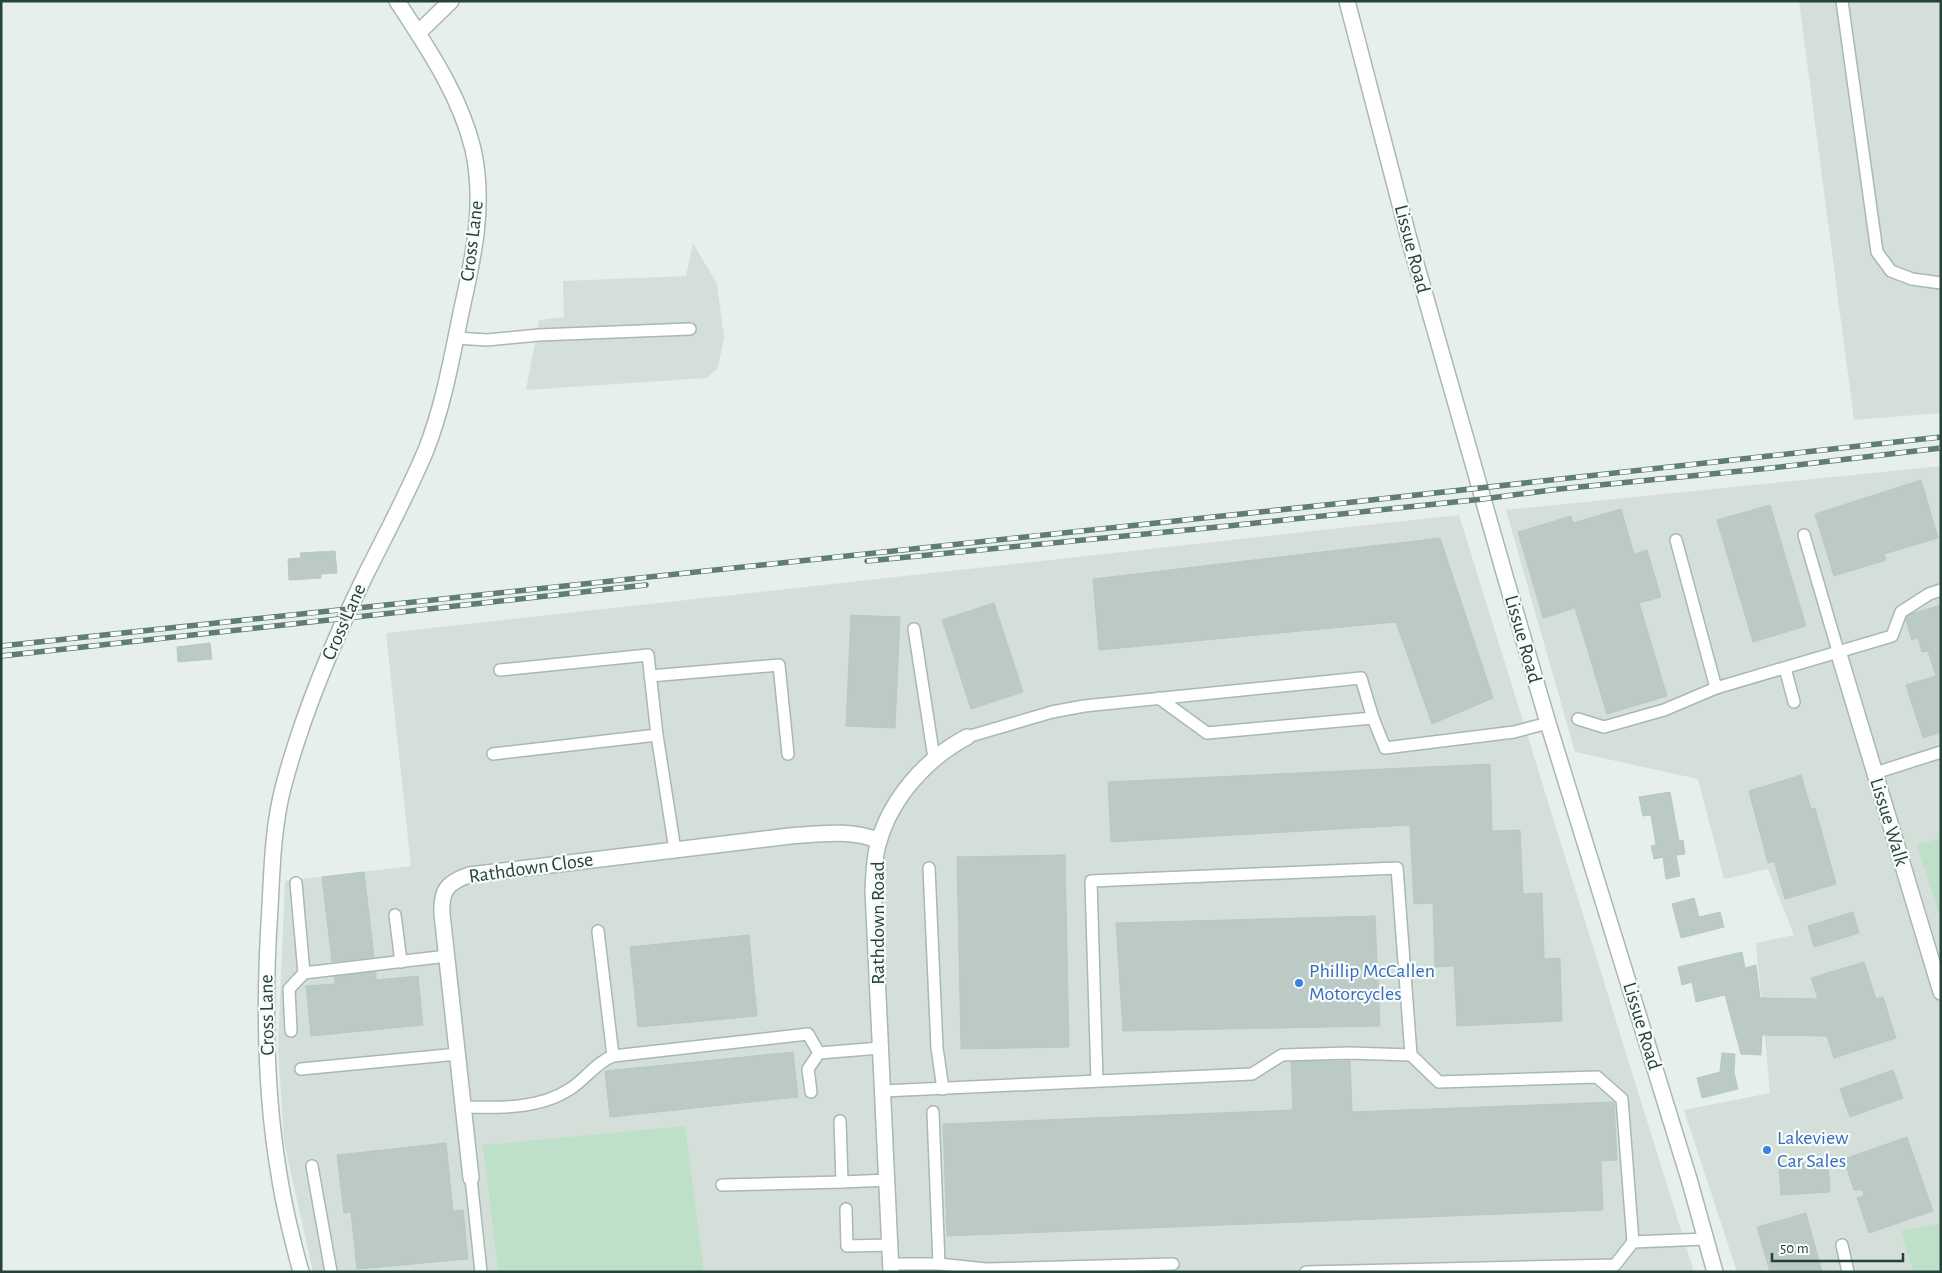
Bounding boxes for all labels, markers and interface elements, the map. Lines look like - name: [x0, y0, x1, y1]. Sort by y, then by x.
- street label: Cross Lane: [457, 199, 487, 283]
- street label: Lissue Road: [1391, 203, 1433, 295]
- street label: Cross Lane: [318, 581, 370, 663]
- street label: Lissue Road: [1501, 593, 1545, 685]
- street label: Lissue Walk: [1866, 776, 1912, 868]
- street label: Rathdown Close: [467, 849, 595, 887]
- street label: Rathdown Road: [868, 861, 888, 985]
- place label: Phillip McCallen Motorcycles: [1309, 961, 1435, 1004]
- street label: Cross Lane: [256, 974, 278, 1056]
- marker: Phillip McCallen Motorcycles: [1293, 977, 1305, 989]
- street label: Lissue Road: [1619, 980, 1665, 1072]
- place label: Lakeview Car Sales: [1777, 1128, 1849, 1171]
- marker: Lakeview Car Sales: [1761, 1144, 1773, 1156]
- scale bar: [1772, 1230, 1903, 1262]
- text: 50 m: [1780, 1241, 1809, 1256]

